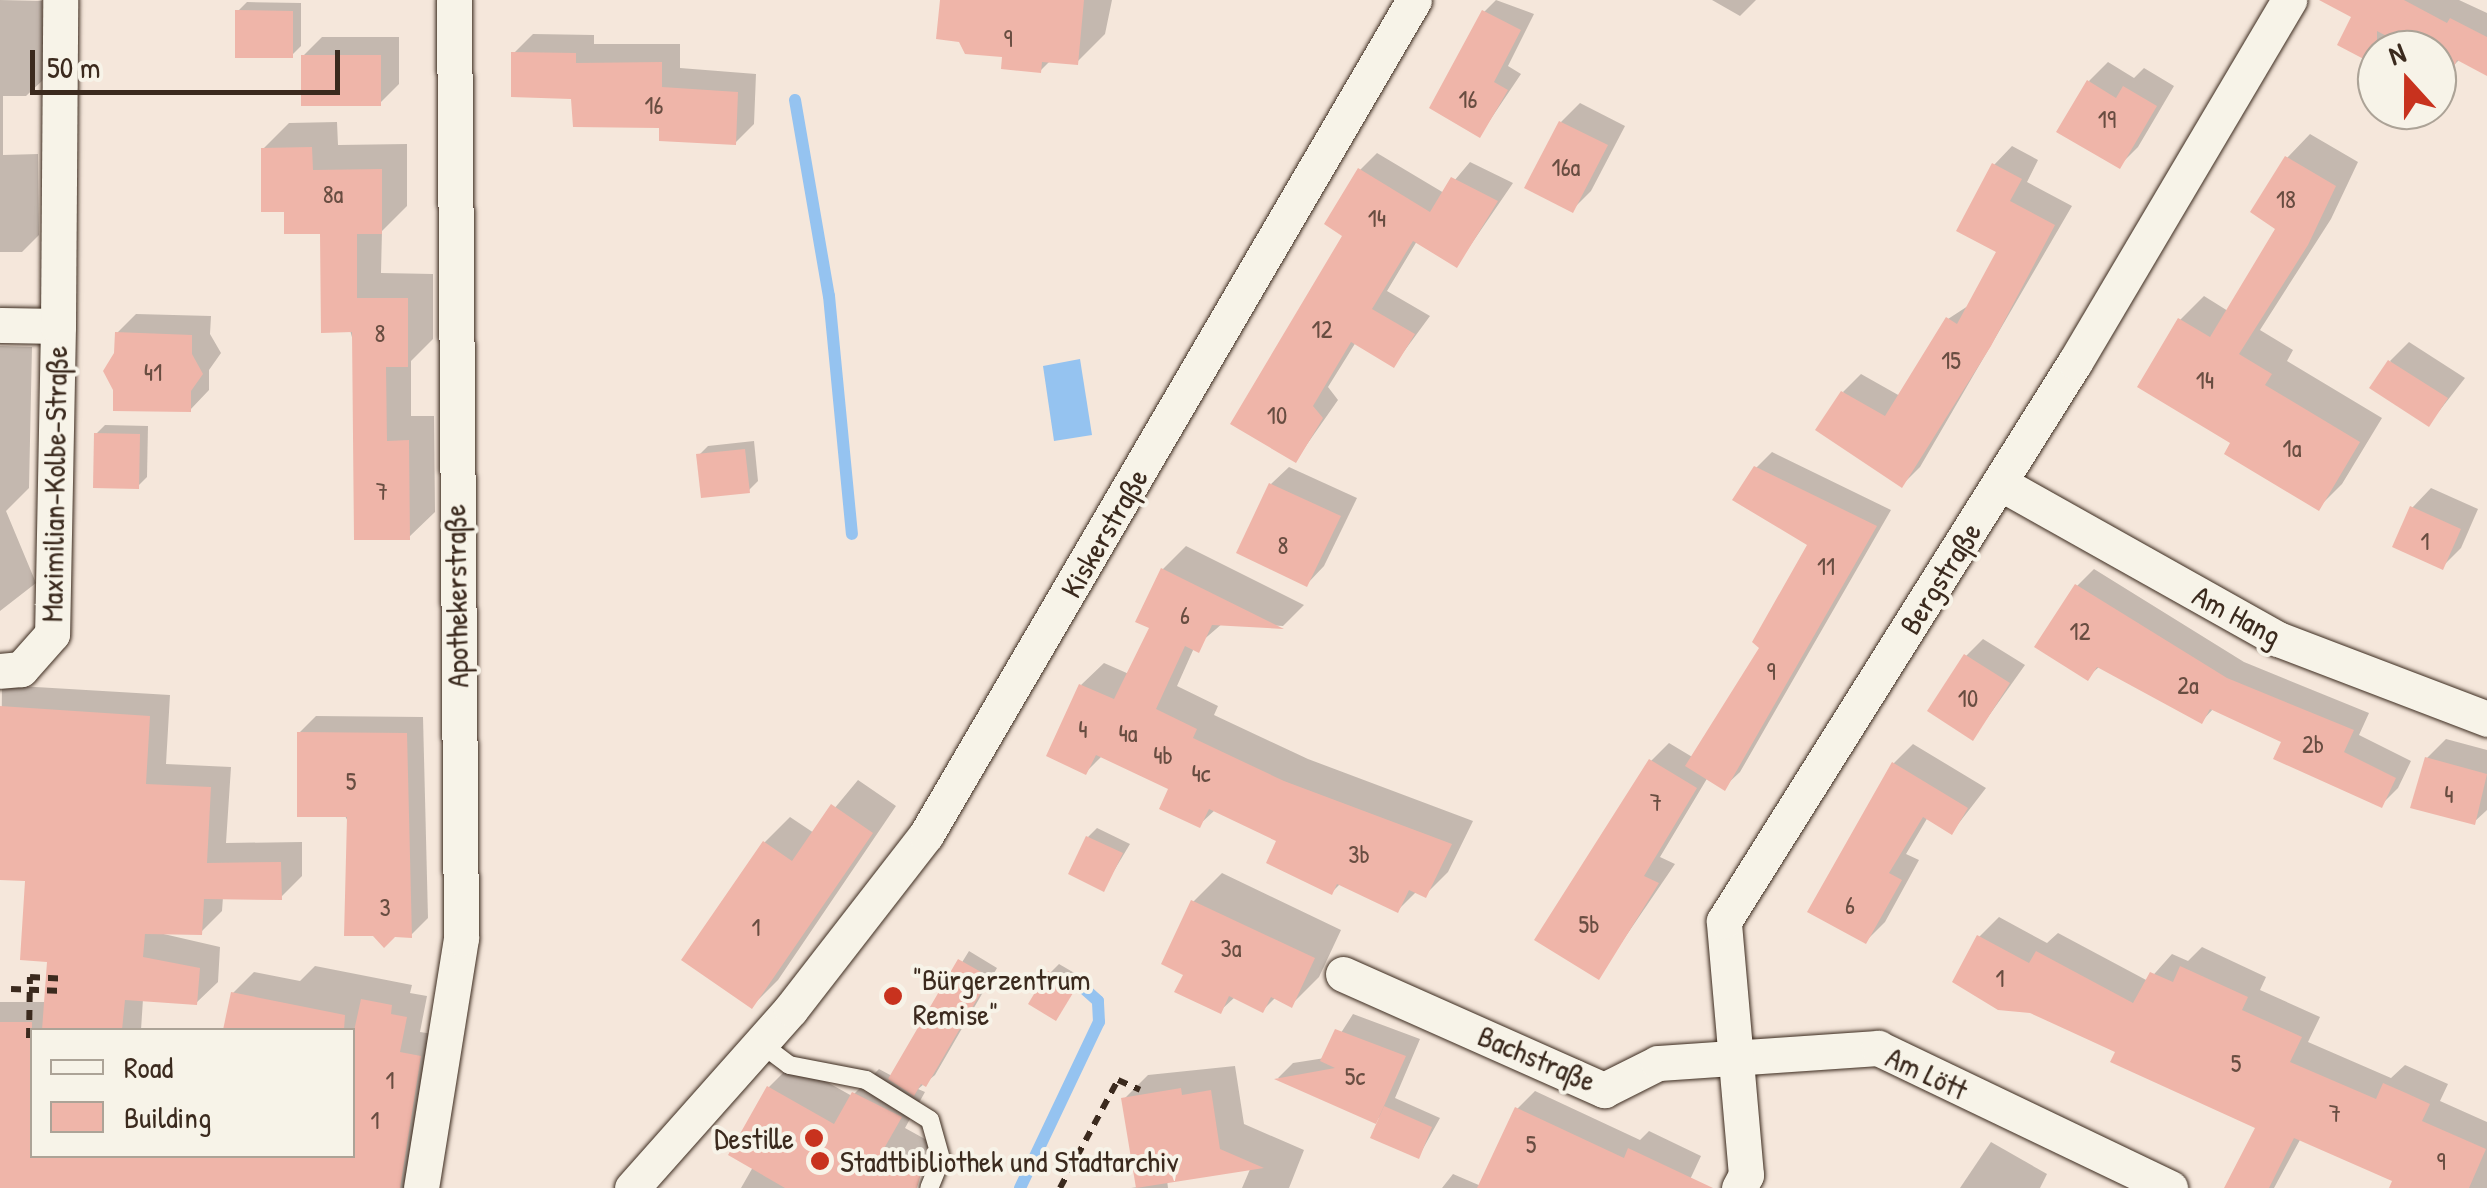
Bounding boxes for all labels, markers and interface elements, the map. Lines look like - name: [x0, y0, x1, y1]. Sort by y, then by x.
- house number: 9: [1003, 23, 1013, 53]
- scale bar: [35, 30, 345, 92]
- north arrow: [2357, 30, 2457, 130]
- text: N: [2383, 33, 2411, 74]
- text: 50 m: [47, 47, 100, 87]
- house number: 16: [1458, 84, 1478, 114]
- house number: 16: [644, 90, 664, 120]
- house number: 19: [2098, 104, 2116, 134]
- house number: 16a: [1552, 152, 1580, 182]
- house number: 8a: [323, 179, 343, 209]
- house number: 18: [2276, 184, 2296, 214]
- house number: 14: [1368, 203, 1386, 233]
- house number: 12: [1312, 314, 1332, 344]
- house number: 8: [375, 318, 385, 348]
- street label: Maximilian-Kolbe-Straße: [34, 345, 74, 623]
- house number: 15: [1941, 345, 1961, 375]
- house number: 41: [144, 357, 162, 387]
- house number: 14: [2196, 365, 2214, 395]
- house number: 10: [1267, 400, 1287, 430]
- house number: 1a: [2283, 433, 2301, 463]
- street label: Kiskerstraße: [1053, 462, 1155, 604]
- house number: 7: [376, 476, 388, 506]
- street label: Apothekerstraße: [436, 504, 476, 688]
- street label: Bergstraße: [1892, 515, 1988, 641]
- house number: 1: [2420, 526, 2430, 556]
- house number: 8: [1278, 530, 1288, 560]
- house number: 11: [1817, 551, 1835, 581]
- street label: Am Hang: [2187, 577, 2287, 653]
- house number: 6: [1180, 600, 1190, 630]
- house number: 12: [2070, 616, 2090, 646]
- house number: 9: [1766, 656, 1776, 686]
- house number: 2a: [2177, 670, 2199, 700]
- house number: 10: [1958, 683, 1978, 713]
- house number: 4: [1078, 714, 1088, 744]
- house number: 4a: [1118, 718, 1138, 748]
- house number: 2b: [2302, 729, 2324, 759]
- house number: 4b: [1153, 740, 1173, 770]
- house number: 4c: [1191, 758, 1211, 788]
- house number: 5: [346, 766, 356, 796]
- house number: 4: [2444, 779, 2454, 809]
- house number: 7: [1650, 787, 1662, 817]
- house number: 3b: [1348, 839, 1370, 869]
- house number: 6: [1845, 890, 1855, 920]
- house number: 3: [379, 892, 391, 922]
- house number: 5b: [1579, 909, 1599, 939]
- house number: 1: [751, 912, 761, 942]
- house number: 3a: [1221, 933, 1241, 963]
- place label: "Bürgerzentrum Remise": [913, 961, 1090, 1032]
- house number: 1: [1995, 963, 2005, 993]
- marker: "Bürgerzentrum Remise": [882, 985, 904, 1007]
- street label: Bachstraße: [1473, 1017, 1601, 1099]
- legend: [30, 1028, 355, 1158]
- street label: Am Lött: [1880, 1039, 1974, 1107]
- text: Road: [124, 1047, 173, 1087]
- house number: 5: [2231, 1048, 2241, 1078]
- house number: 5c: [1345, 1061, 1365, 1091]
- house number: 1: [385, 1065, 395, 1095]
- text: Building: [124, 1097, 211, 1137]
- house number: 7: [2329, 1098, 2341, 1128]
- house number: 1: [370, 1105, 380, 1135]
- place label: Destille: [714, 1120, 794, 1156]
- marker: Destille: [803, 1127, 825, 1149]
- house number: 5: [1526, 1129, 1536, 1159]
- place label: Stadtbibliothek und Stadtarchiv: [840, 1143, 1179, 1179]
- house number: 9: [2436, 1146, 2446, 1176]
- marker: Stadtbibliothek und Stadtarchiv: [809, 1150, 831, 1172]

